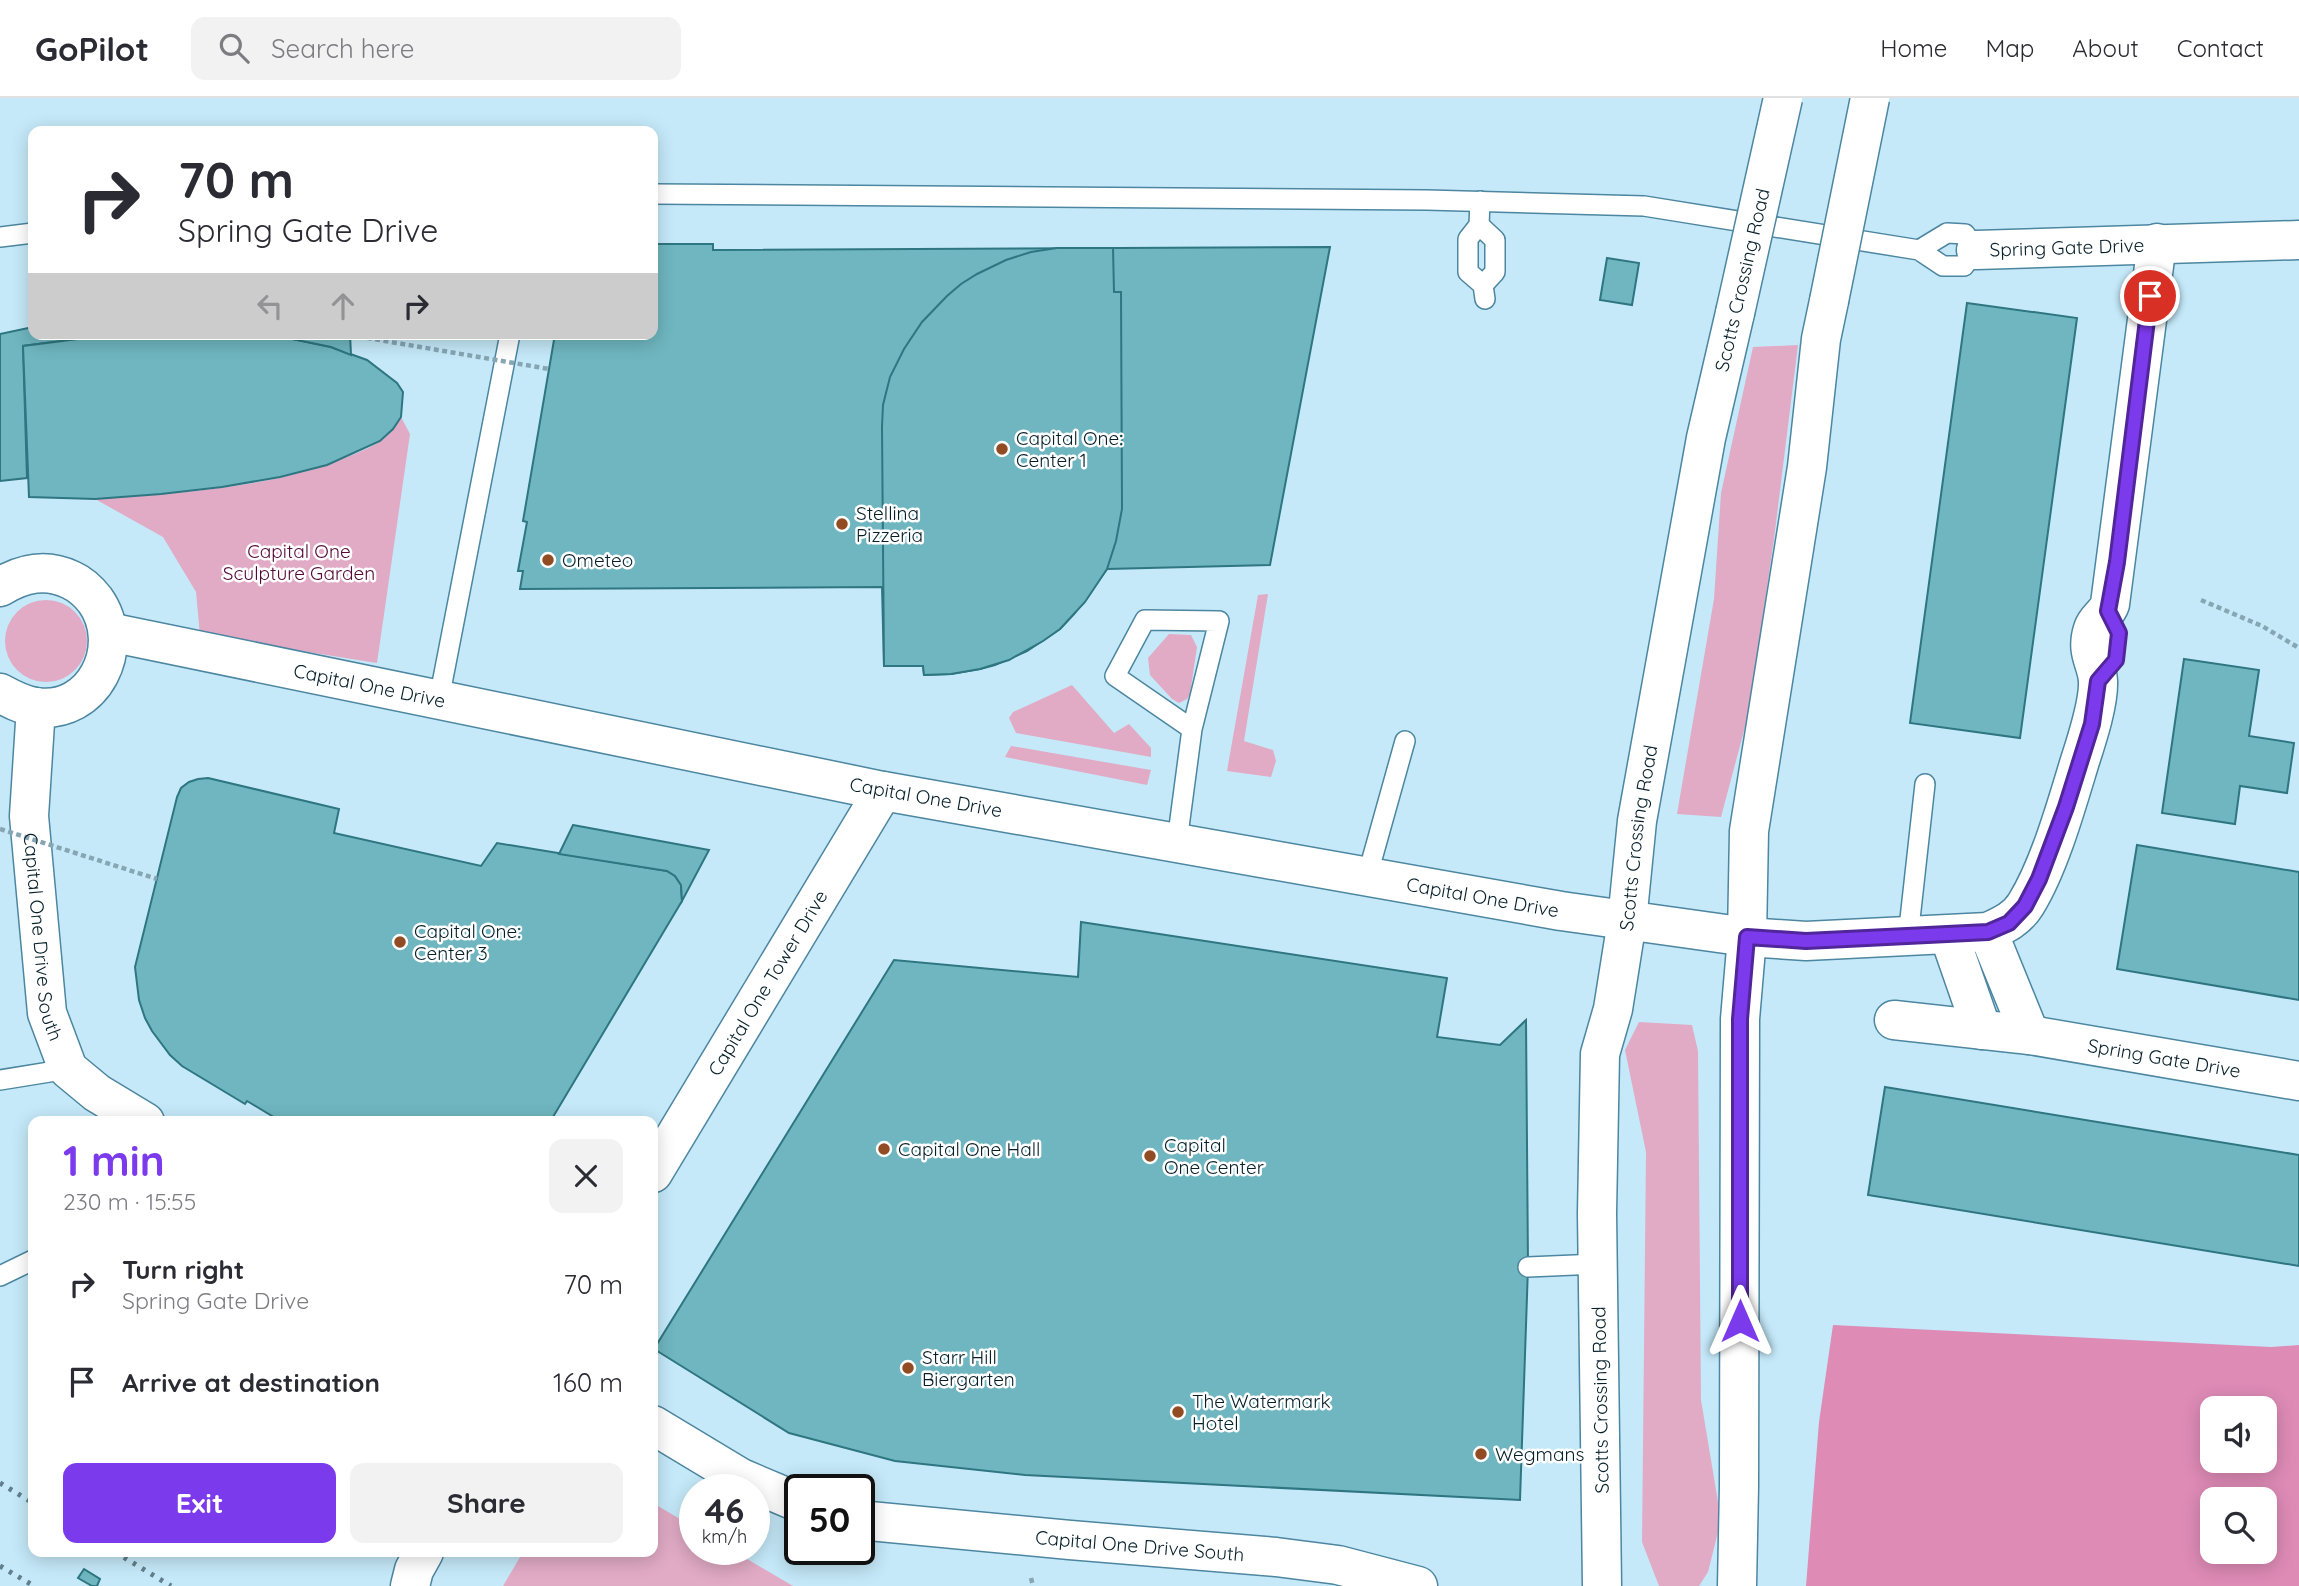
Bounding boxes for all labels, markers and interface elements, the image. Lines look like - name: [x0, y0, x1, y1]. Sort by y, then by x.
- search box: [191, 17, 681, 80]
- text: GoPilot: [35, 28, 149, 69]
- icon: search: [215, 29, 253, 67]
- text: Search here: [271, 32, 414, 65]
- text: Home: [1880, 33, 1947, 63]
- text: Map: [1985, 33, 2034, 63]
- text: About: [2072, 33, 2139, 63]
- text: Contact: [2177, 33, 2264, 63]
- text: 70 m: [178, 149, 294, 210]
- icon: right: [63, 154, 154, 245]
- street label: Scotts Crossing Road: [1709, 186, 1775, 374]
- text: Spring Gate Drive: [178, 210, 438, 250]
- street label: Spring Gate Drive: [1989, 233, 2145, 262]
- pin: [2120, 266, 2180, 326]
- icon: arrive: [2131, 277, 2169, 315]
- icon: left: [251, 287, 289, 325]
- icon: ahead: [324, 287, 362, 325]
- icon: right: [397, 287, 435, 325]
- place label: Capital One: Center 1: [1016, 426, 1123, 472]
- marker: Capital One: Center 1: [994, 441, 1010, 457]
- place label: Stellina Pizzeria: [856, 501, 923, 547]
- marker: Stellina Pizzeria: [834, 516, 850, 532]
- park label: Capital One Sculpture Garden: [223, 539, 375, 585]
- place label: Ometeo: [562, 548, 633, 572]
- marker: Ometeo: [540, 552, 556, 568]
- street label: Capital One Drive: [292, 658, 448, 713]
- street label: Scotts Crossing Road: [1614, 743, 1662, 932]
- street label: Capital One Drive: [848, 772, 1004, 822]
- street label: Capital One Drive South: [19, 832, 68, 1044]
- street label: Capital One Drive: [1405, 872, 1561, 922]
- street label: Capital One Tower Drive: [702, 886, 833, 1080]
- place label: Capital One: Center 3: [414, 919, 521, 965]
- marker: Capital One: Center 3: [392, 934, 408, 950]
- street label: Spring Gate Drive: [2086, 1033, 2243, 1083]
- place label: Capital One Center: [1164, 1133, 1265, 1179]
- text: 1 min: [63, 1134, 165, 1187]
- place label: Capital One Hall: [898, 1137, 1040, 1161]
- button: close: [549, 1139, 623, 1213]
- marker: Capital One Hall: [876, 1141, 892, 1157]
- marker: Capital One Center: [1142, 1148, 1158, 1164]
- text: 230 m · 15:55: [63, 1187, 196, 1216]
- text: Turn right: [122, 1253, 244, 1286]
- icon: right: [63, 1265, 101, 1303]
- text: 70 m: [563, 1268, 623, 1301]
- position arrow: [1703, 1284, 1777, 1358]
- text: Spring Gate Drive: [122, 1286, 309, 1315]
- street label: Scotts Crossing Road: [1586, 1306, 1614, 1494]
- place label: Starr Hill Biergarten: [922, 1345, 1015, 1391]
- marker: Starr Hill Biergarten: [900, 1360, 916, 1376]
- icon: arrive: [63, 1363, 101, 1401]
- text: Arrive at destination: [122, 1366, 380, 1399]
- text: 160 m: [553, 1366, 623, 1399]
- place label: The Watermark Hotel: [1192, 1389, 1331, 1435]
- map controls: [2200, 1396, 2277, 1564]
- button: sound: [2200, 1396, 2277, 1473]
- marker: The Watermark Hotel: [1170, 1404, 1186, 1420]
- place label: Wegmans: [1495, 1442, 1584, 1466]
- marker: Wegmans: [1473, 1446, 1489, 1462]
- button: Exit: [63, 1463, 336, 1543]
- button: Share: [350, 1463, 623, 1543]
- speed limit sign: 50: [784, 1474, 875, 1565]
- button: search: [2200, 1487, 2277, 1564]
- text: 46: [705, 1488, 744, 1532]
- text: km/h: [702, 1525, 747, 1548]
- street label: Capital One Drive South: [1034, 1525, 1245, 1566]

